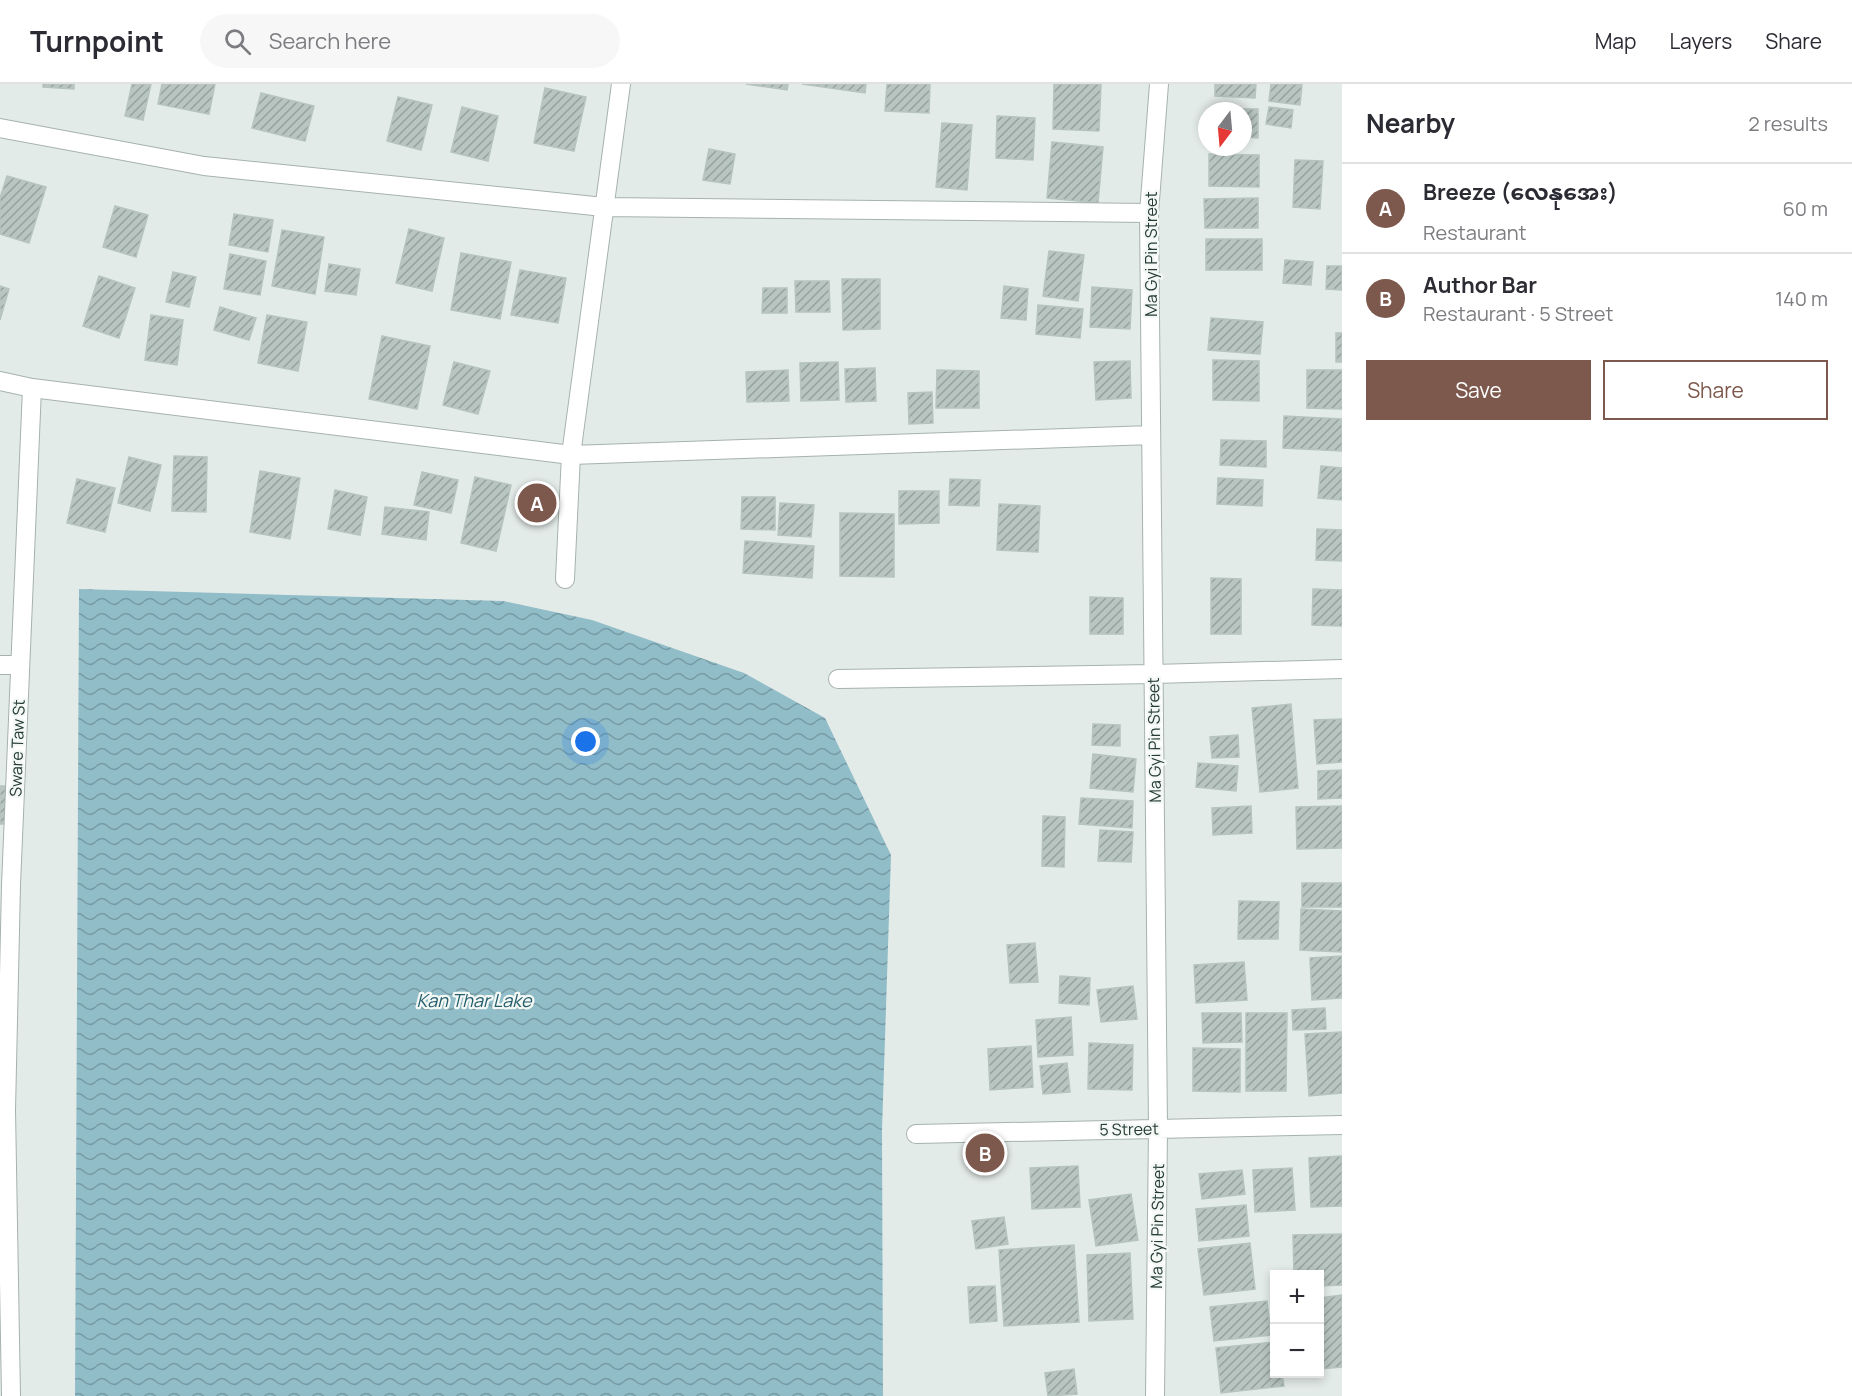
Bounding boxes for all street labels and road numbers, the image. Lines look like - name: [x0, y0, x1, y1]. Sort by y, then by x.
- street label: Ma Gyi Pin Street: [1140, 191, 1162, 317]
- street label: Ma Gyi Pin Street: [1142, 677, 1166, 803]
- street label: Sware Taw St: [4, 699, 30, 797]
- street label: 5 Street: [1099, 1117, 1159, 1141]
- street label: Ma Gyi Pin Street: [1145, 1163, 1169, 1289]

